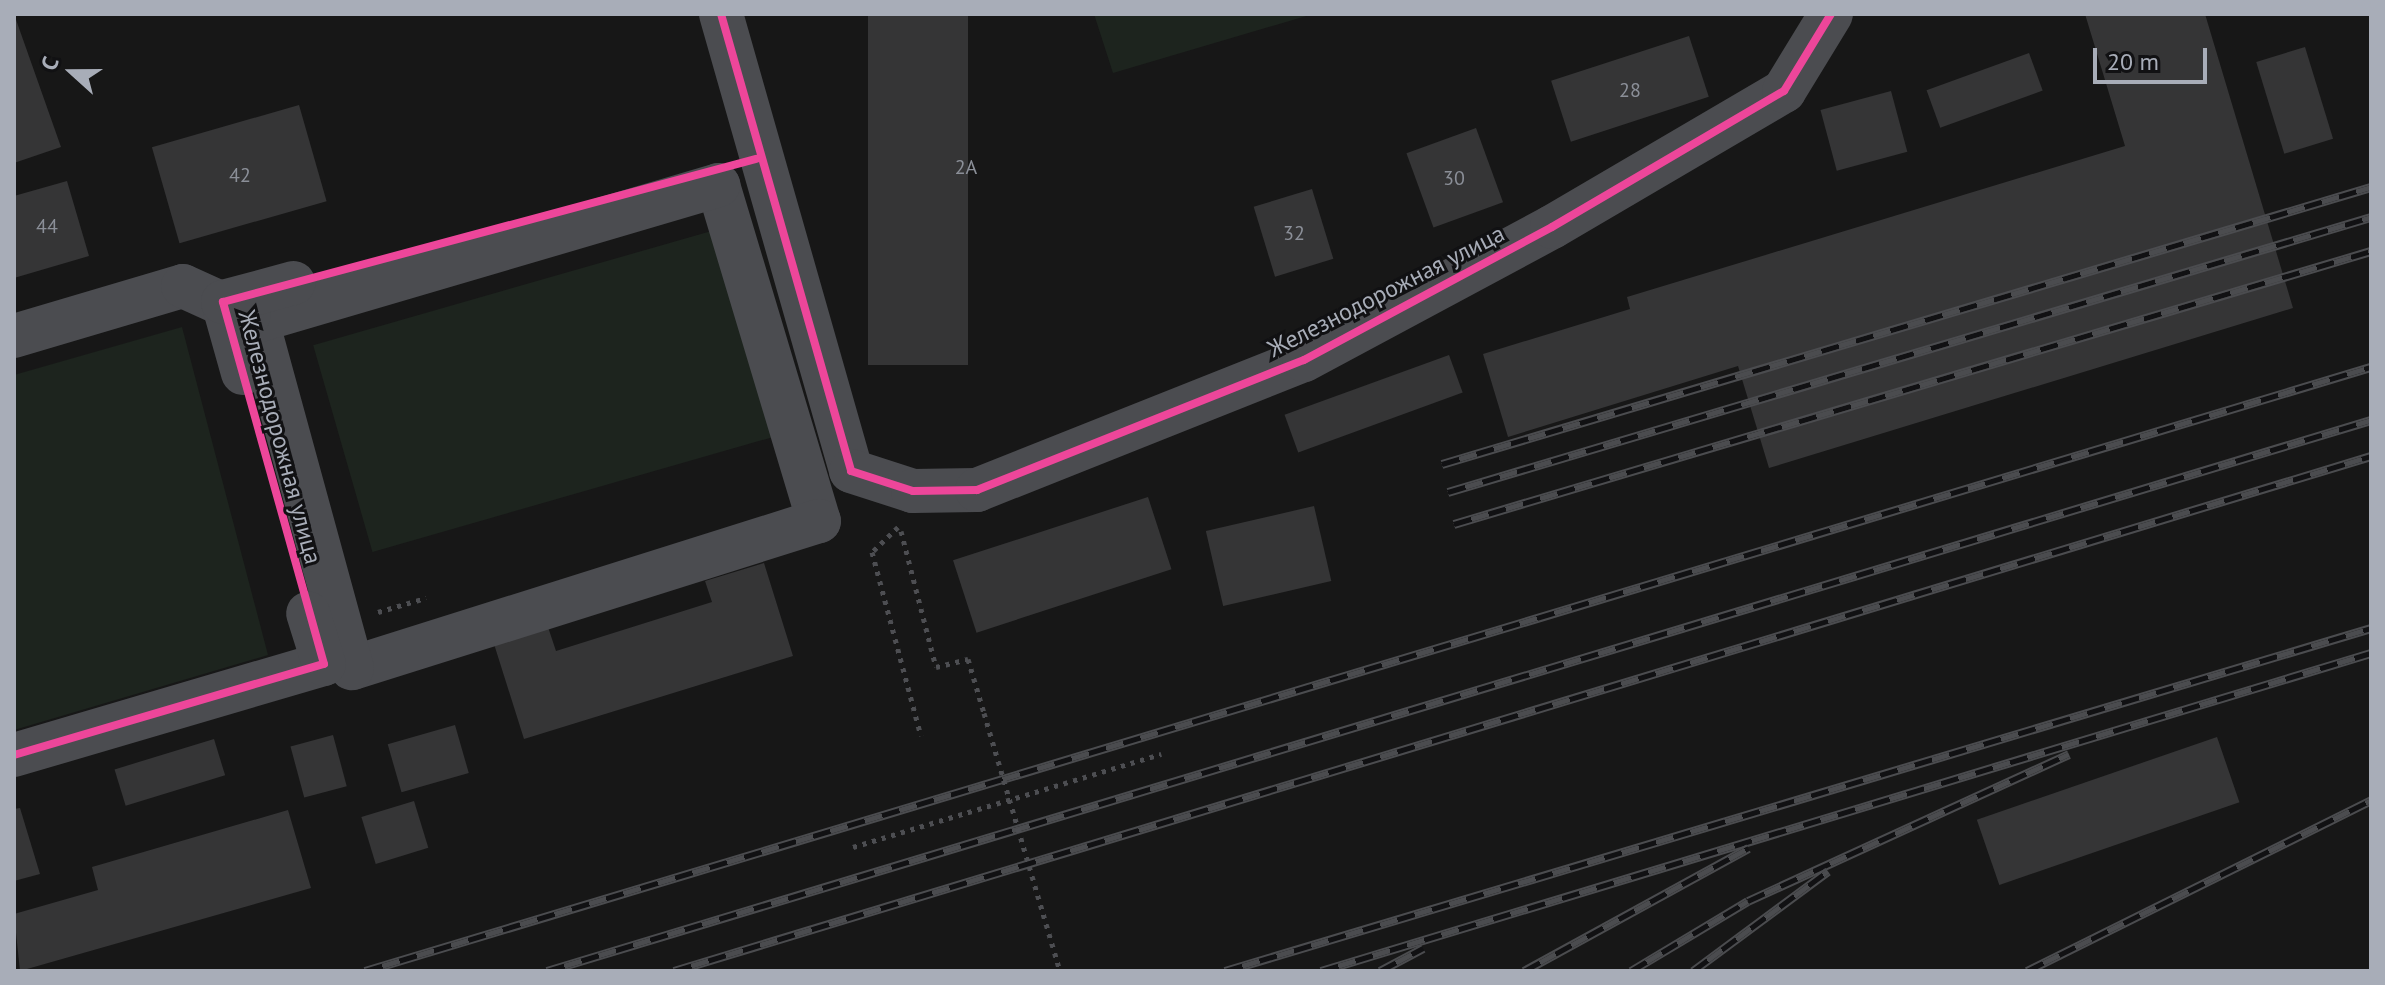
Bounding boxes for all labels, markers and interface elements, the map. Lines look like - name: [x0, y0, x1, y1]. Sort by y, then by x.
- north arrow: [32, 32, 112, 112]
- scale bar: [2097, 32, 2211, 82]
- text: 20 m: [2107, 46, 2159, 77]
- text: С: [34, 53, 65, 74]
- house number: 28: [1619, 78, 1641, 102]
- house number: 2А: [955, 155, 977, 179]
- house number: 42: [229, 163, 251, 187]
- house number: 30: [1443, 166, 1465, 190]
- house number: 44: [36, 214, 58, 238]
- street label: Железнодорожная улица: [1263, 219, 1509, 363]
- house number: 32: [1283, 221, 1305, 245]
- street label: Железнодорожная улица: [232, 307, 328, 567]

